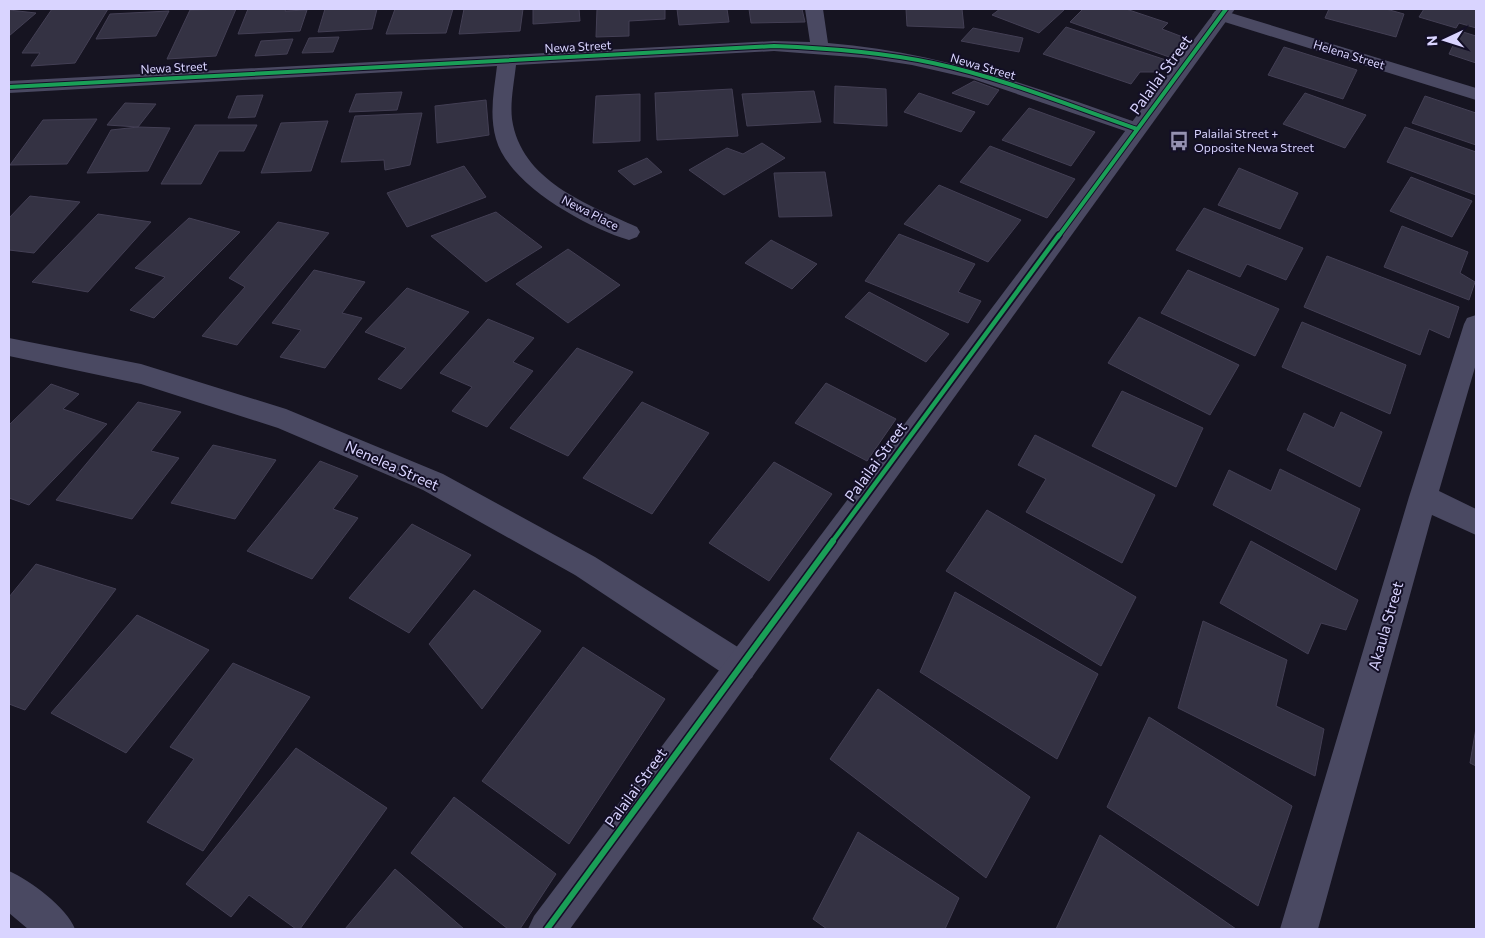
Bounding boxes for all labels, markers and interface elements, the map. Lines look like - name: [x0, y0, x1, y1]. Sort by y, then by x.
- north arrow: [1420, 15, 1470, 65]
- street label: Palailai Street: [1125, 31, 1195, 118]
- text: N: [1423, 35, 1440, 47]
- street label: Newa Street: [544, 37, 612, 55]
- street label: Helena Street: [1312, 37, 1387, 72]
- street label: Newa Street: [949, 50, 1018, 82]
- street label: Newa Street: [140, 58, 208, 76]
- place label: Palailai Street + Opposite Newa Street: [1194, 126, 1314, 154]
- bus stop icon: Palailai Street + Opposite Newa Street: [1168, 130, 1190, 152]
- street label: Newa Place: [559, 192, 621, 233]
- street label: Palailai Street: [840, 418, 910, 505]
- street label: Nenelea Street: [343, 436, 442, 494]
- street label: Akaula Street: [1364, 579, 1406, 672]
- street label: Palailai Street: [600, 744, 670, 831]

